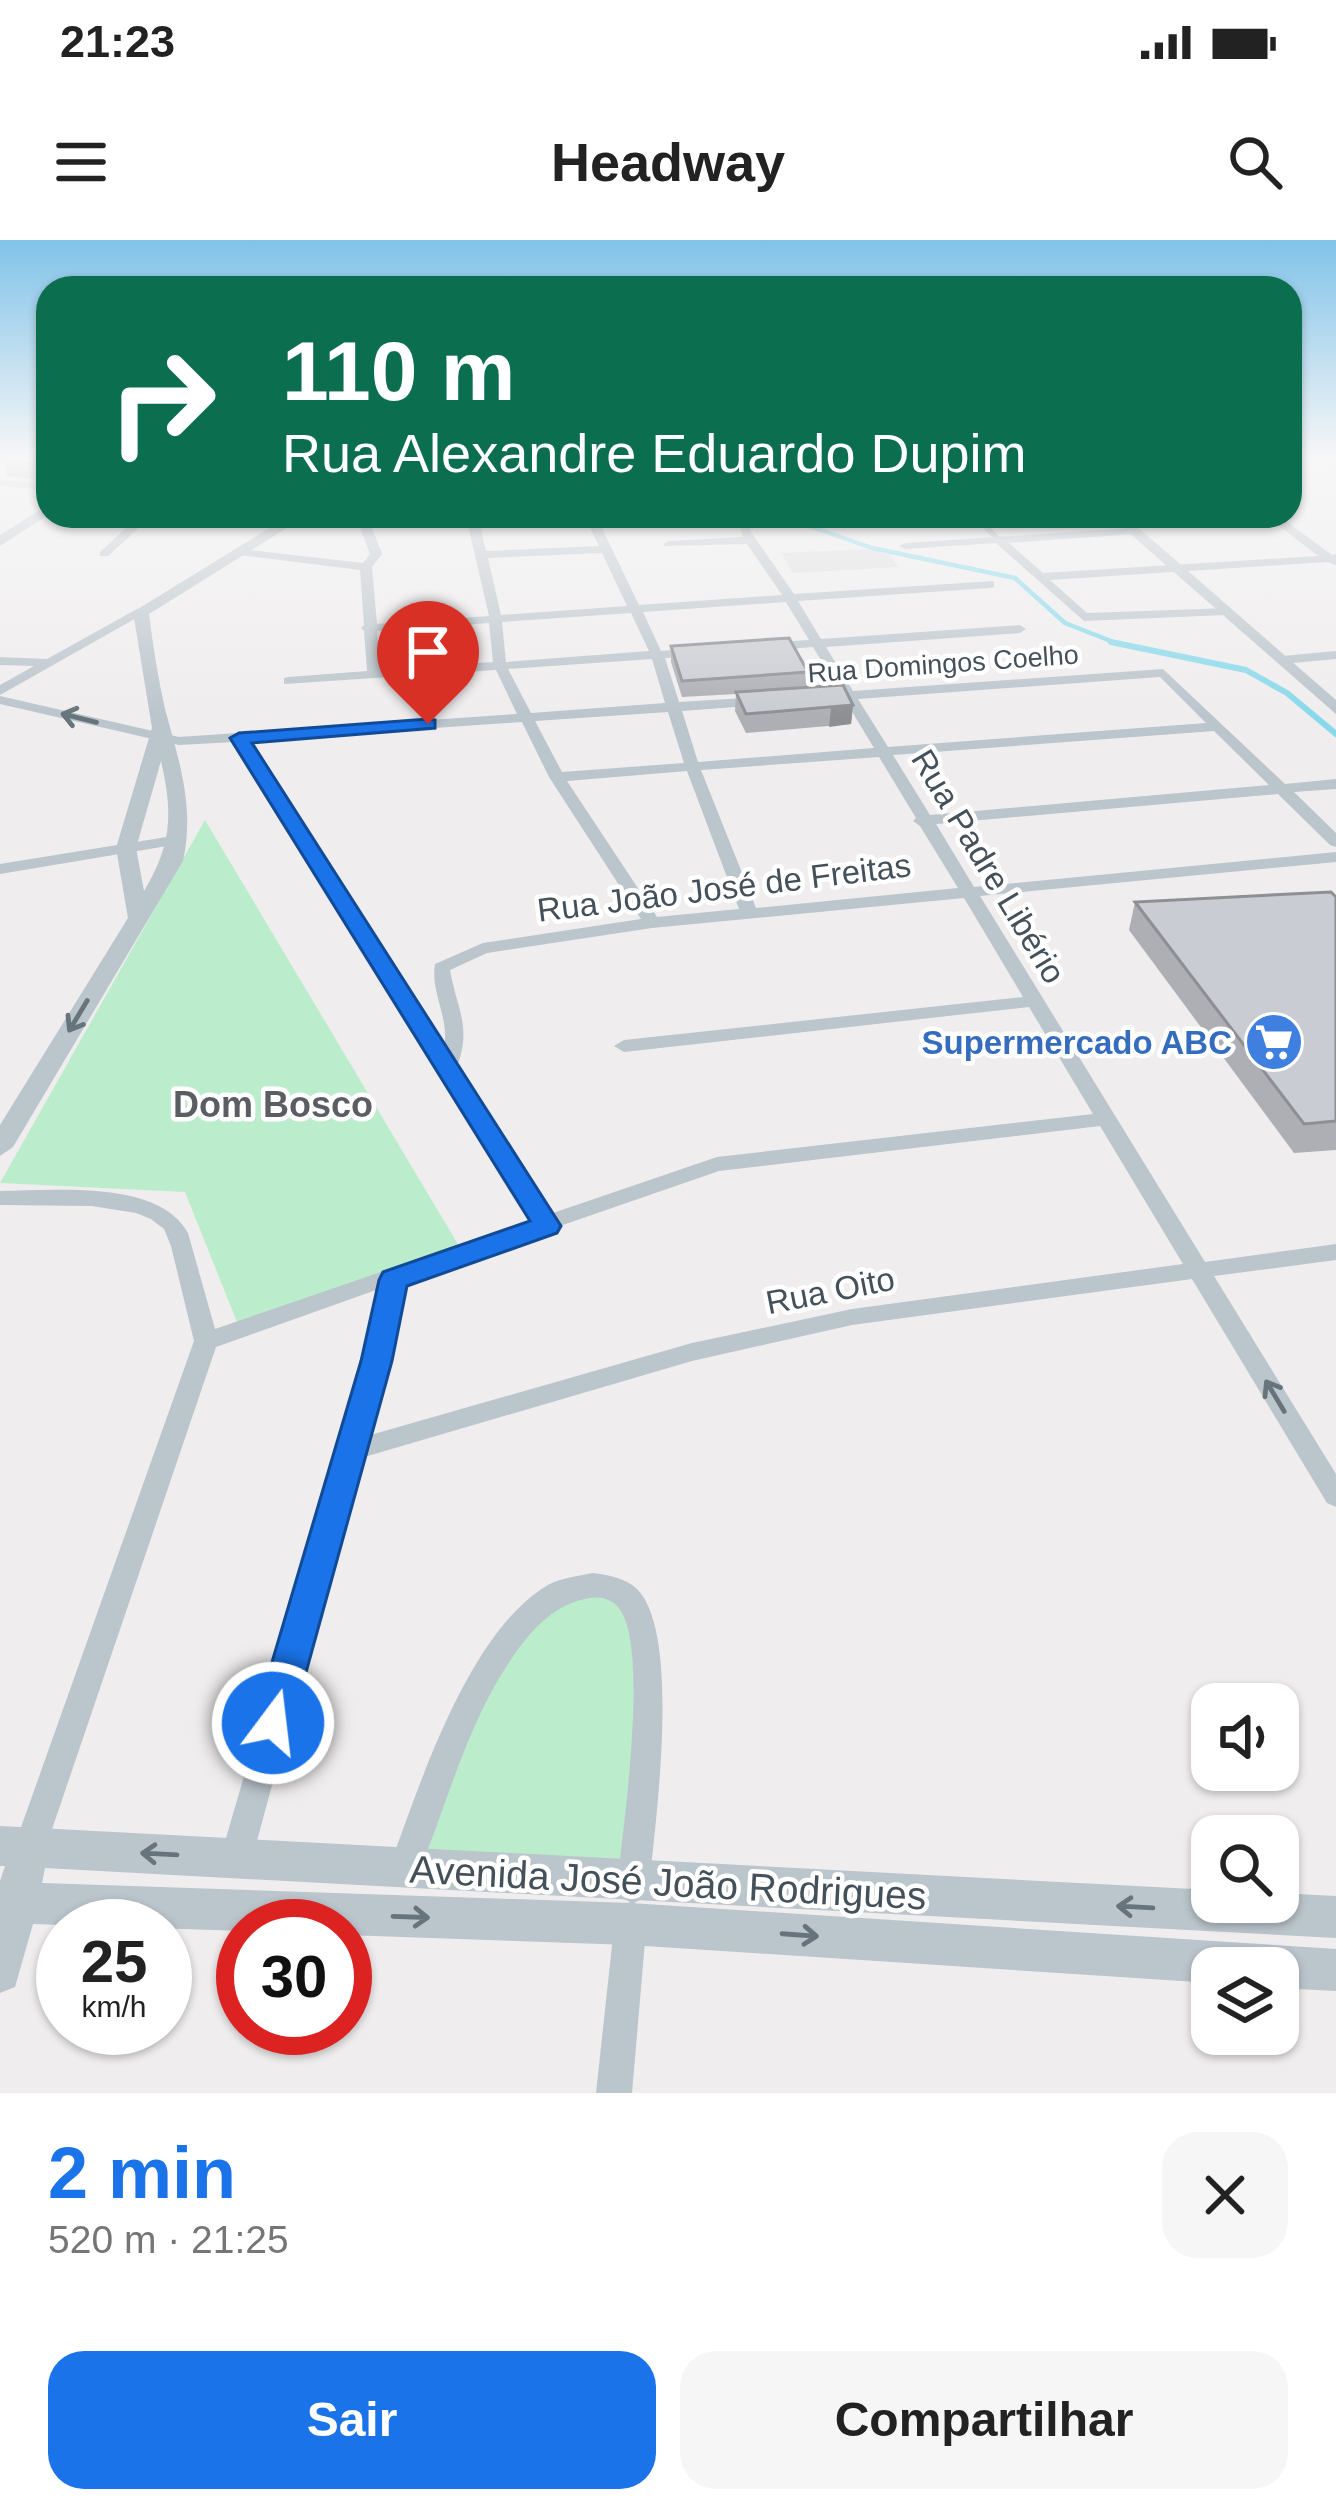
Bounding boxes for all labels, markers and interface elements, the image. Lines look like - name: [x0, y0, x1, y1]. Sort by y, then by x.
- text: 21:23: [60, 16, 175, 67]
- icon: menu: [48, 129, 114, 195]
- icon: search: [1222, 129, 1288, 195]
- text: Headway: [551, 132, 785, 192]
- icon: right: [84, 324, 240, 480]
- text: 110 m: [282, 324, 516, 418]
- text: Rua Alexandre Eduardo Dupim: [282, 423, 1026, 483]
- pin: [377, 601, 479, 724]
- icon: arrive: [395, 619, 461, 685]
- street label: Rua Domingos Coelho: [806, 640, 1080, 688]
- one-way arrow: [61, 706, 99, 728]
- street label: Rua Padre Libério: [904, 743, 1073, 990]
- street label: Rua João José de Freitas: [535, 846, 913, 929]
- one-way arrow: [65, 998, 89, 1033]
- supermarket icon: Supermercado ABC: [1243, 1011, 1305, 1073]
- place label: Supermercado ABC: [921, 1024, 1232, 1061]
- district label: Dom Bosco: [173, 1084, 373, 1125]
- street label: Rua Oito: [763, 1260, 898, 1321]
- one-way arrow: [1263, 1380, 1287, 1414]
- position arrow: [210, 1660, 336, 1786]
- map controls: [1191, 1683, 1299, 2055]
- button: sound: [1191, 1683, 1299, 1791]
- button: search: [1191, 1815, 1299, 1923]
- one-way arrow: [140, 1842, 179, 1865]
- street label: Avenida José João Rodrigues: [408, 1847, 927, 1918]
- one-way arrow: [1116, 1895, 1155, 1918]
- speed limit sign: 30: [216, 1899, 372, 2055]
- one-way arrow: [391, 1905, 430, 1928]
- one-way arrow: [780, 1924, 819, 1947]
- text: 25: [81, 1928, 147, 1995]
- button: layers: [1191, 1947, 1299, 2055]
- text: km/h: [81, 1990, 147, 2023]
- button: close: [1162, 2132, 1288, 2258]
- text: 2 min: [48, 2133, 236, 2213]
- text: 520 m · 21:25: [48, 2218, 289, 2261]
- button: Sair: [48, 2351, 656, 2489]
- button: Compartilhar: [680, 2351, 1288, 2489]

